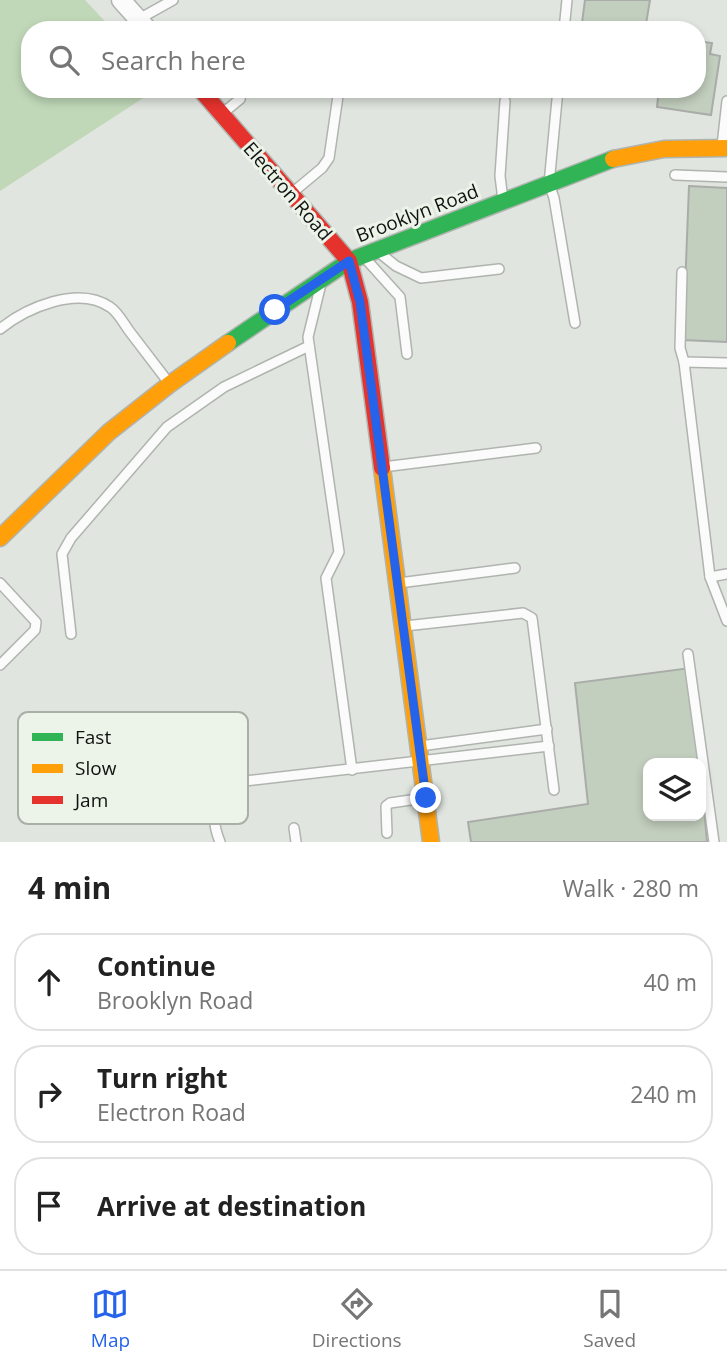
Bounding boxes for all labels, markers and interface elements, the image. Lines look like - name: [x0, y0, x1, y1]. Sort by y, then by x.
- search box: [21, 21, 706, 98]
- icon: search: [45, 41, 83, 79]
- text: Search here: [101, 42, 246, 78]
- street label: Electron Road: [238, 136, 338, 246]
- street label: Brooklyn Road: [352, 178, 482, 248]
- route start: [259, 294, 290, 325]
- legend: [18, 712, 248, 824]
- text: Fast: [75, 724, 111, 750]
- text: Slow: [75, 755, 117, 781]
- map controls: [643, 758, 706, 821]
- button: layers: [643, 758, 706, 821]
- route end: [410, 782, 441, 813]
- text: Jam: [73, 787, 108, 813]
- text: 4 min: [28, 867, 111, 908]
- text: Walk · 280 m: [562, 872, 699, 904]
- text: Continue: [97, 948, 216, 984]
- icon: ahead: [30, 963, 68, 1001]
- text: 40 m: [643, 966, 697, 998]
- text: Brooklyn Road: [97, 984, 253, 1016]
- text: Turn right: [97, 1060, 228, 1096]
- icon: right: [30, 1075, 68, 1113]
- text: 240 m: [630, 1078, 697, 1110]
- text: Electron Road: [97, 1096, 246, 1128]
- icon: arrive: [30, 1187, 68, 1225]
- text: Arrive at destination: [97, 1188, 366, 1224]
- tab: Map: [91, 1285, 130, 1353]
- tab: Directions: [312, 1285, 402, 1353]
- tab: Saved: [583, 1285, 636, 1353]

